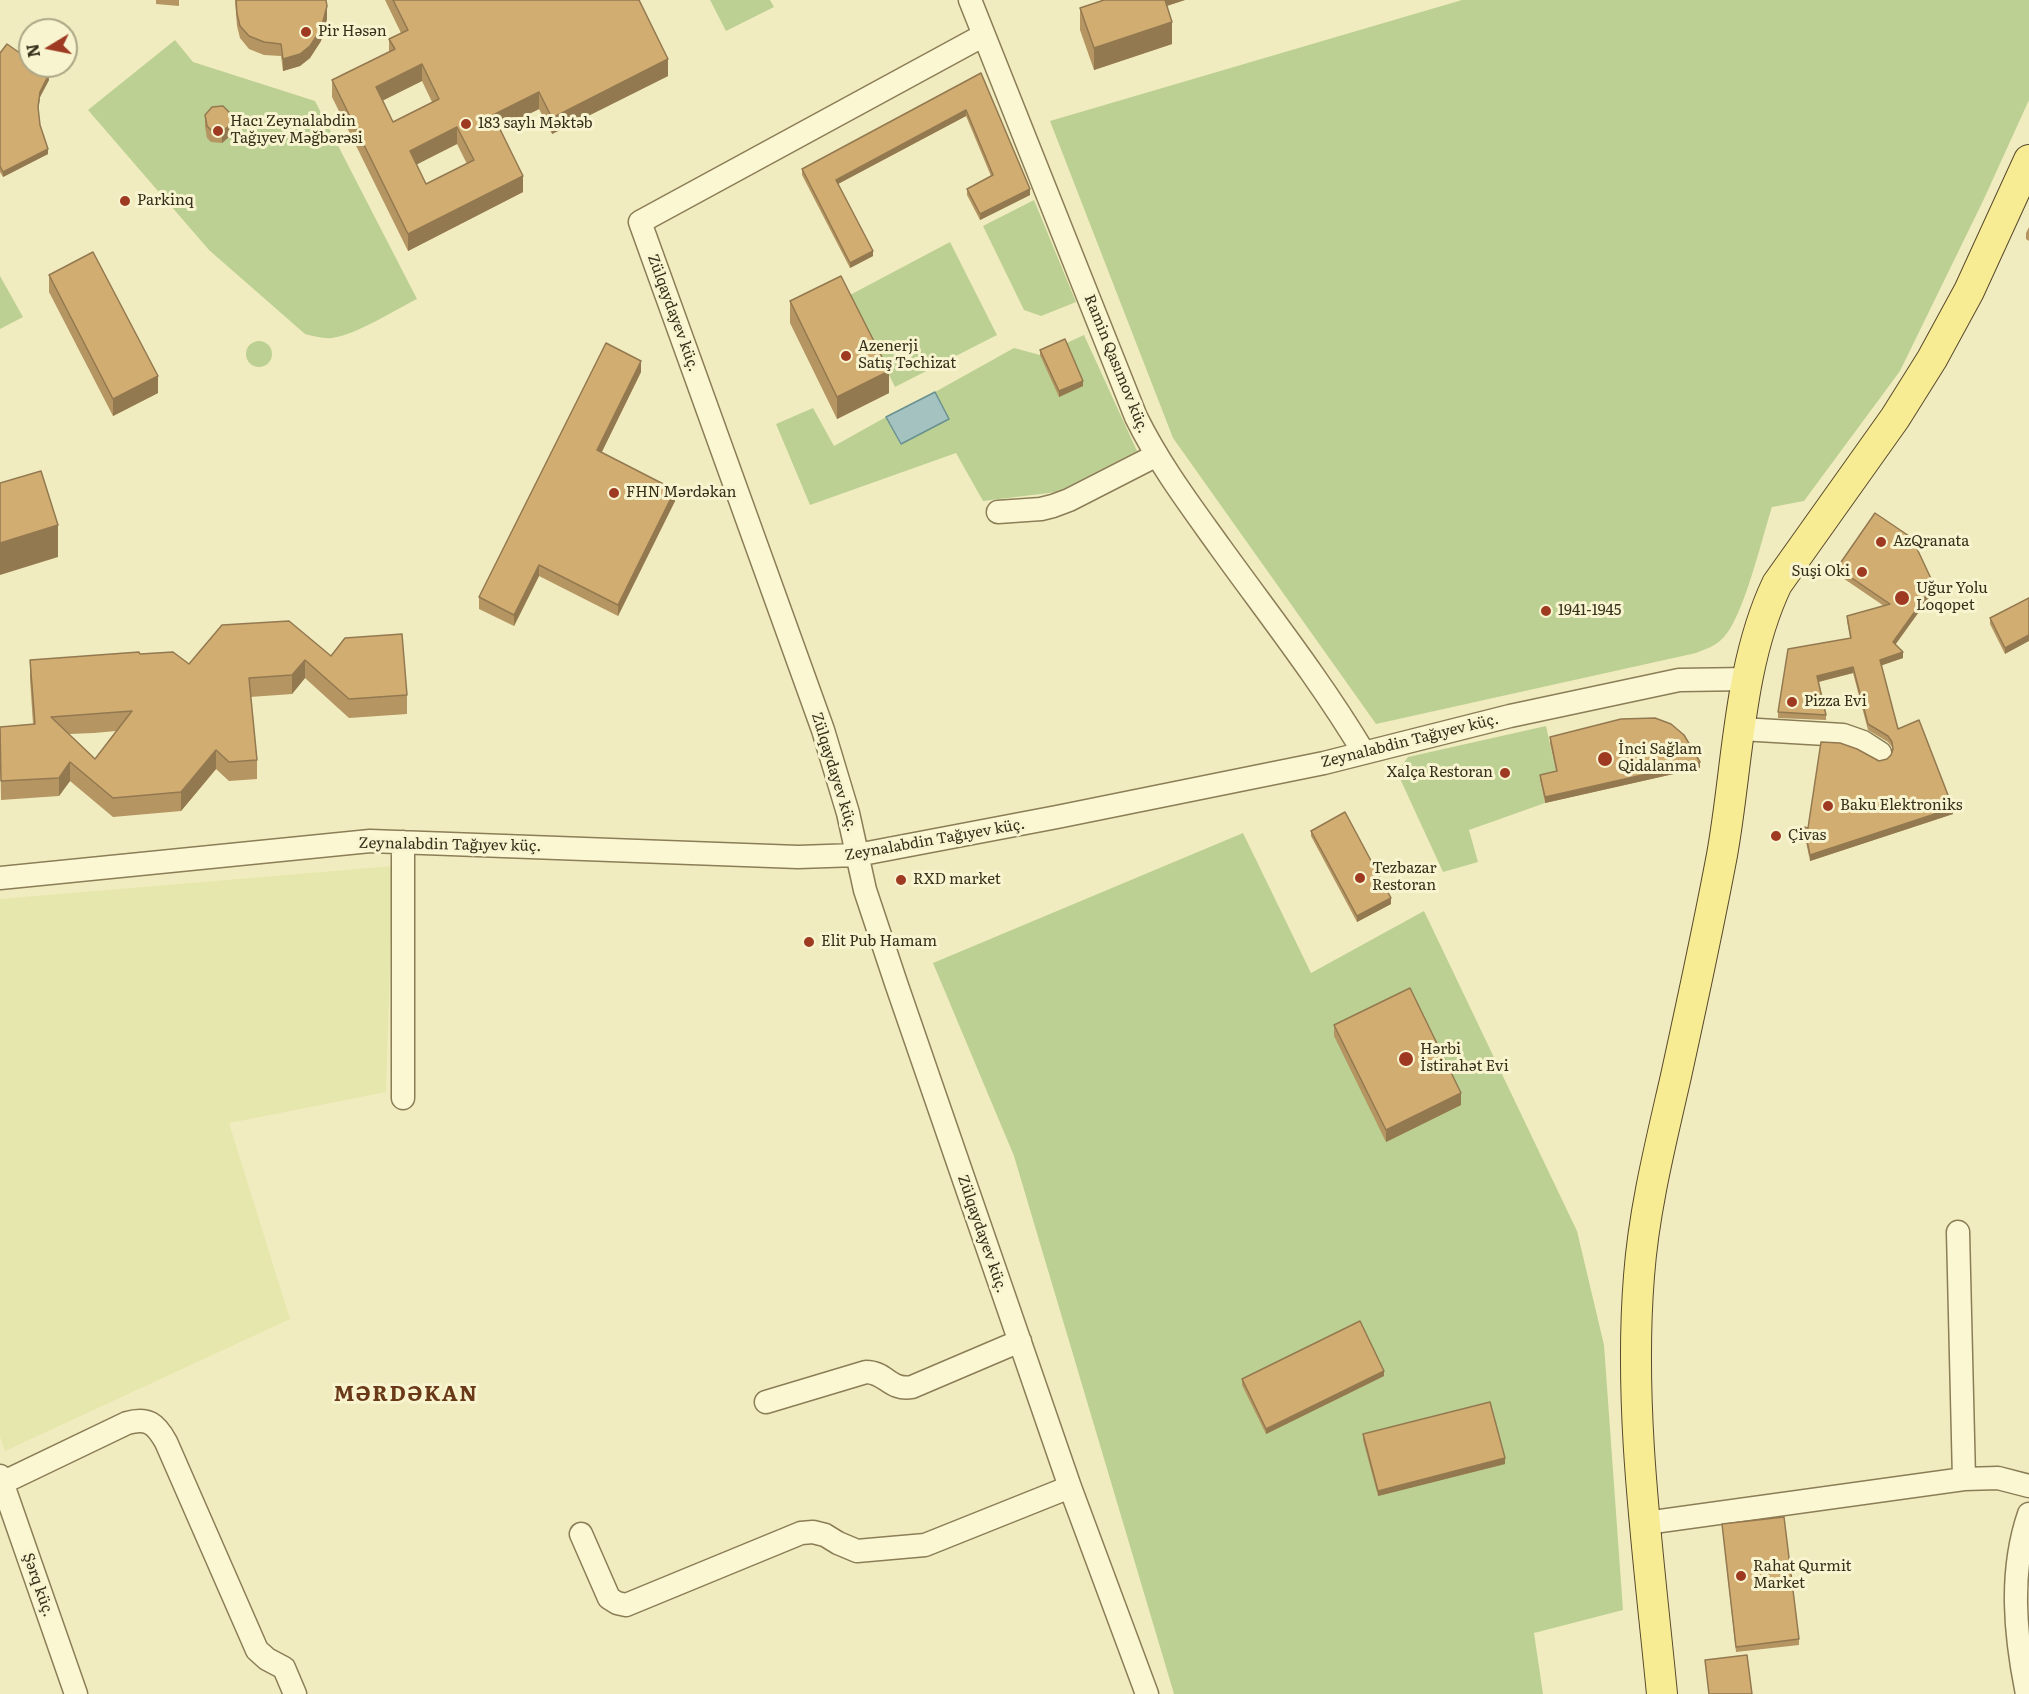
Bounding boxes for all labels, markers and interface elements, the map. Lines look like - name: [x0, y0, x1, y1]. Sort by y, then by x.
- north arrow: [18, 18, 78, 78]
- place label: Pir Həsən: [318, 23, 387, 41]
- marker: Pir Həsən: [299, 25, 313, 39]
- text: N: [19, 42, 45, 59]
- place label: Hacı Zeynalabdin Tağıyev Məğbərəsi: [230, 113, 363, 148]
- place label: 183 saylı Məktəb: [478, 115, 593, 133]
- marker: 183 saylı Məktəb: [459, 117, 473, 131]
- marker: Hacı Zeynalabdin Tağıyev Məğbərəsi: [211, 124, 225, 138]
- place label: Parkinq: [137, 192, 194, 210]
- marker: Parkinq: [118, 194, 132, 208]
- street label: Zülqaydayev küç.: [643, 252, 703, 374]
- street label: Ramin Qasımov küç.: [1080, 292, 1152, 436]
- place label: Azenerji Satış Təchizat: [858, 338, 956, 373]
- marker: Azenerji Satış Təchizat: [839, 349, 853, 363]
- place label: FHN Mərdəkan: [626, 484, 736, 502]
- marker: FHN Mərdəkan: [607, 486, 621, 500]
- place label: AzQranata: [1893, 533, 1969, 551]
- marker: AzQranata: [1874, 535, 1888, 549]
- place label: Suşi Oki: [1792, 563, 1850, 581]
- marker: Suşi Oki: [1855, 565, 1869, 579]
- place label: Uğur Yolu Loqopet: [1916, 580, 1988, 615]
- marker: Uğur Yolu Loqopet: [1893, 589, 1911, 607]
- place label: 1941-1945: [1558, 602, 1621, 620]
- marker: 1941-1945: [1539, 604, 1553, 618]
- place label: Pizza Evi: [1804, 693, 1867, 711]
- marker: Pizza Evi: [1785, 695, 1799, 709]
- street label: Zülqaydayev küç.: [807, 710, 861, 834]
- street label: Zeynalabdin Tağıyev küç.: [1319, 710, 1501, 772]
- place label: İnci Sağlam Qidalanma: [1618, 741, 1702, 776]
- marker: İnci Sağlam Qidalanma: [1596, 750, 1614, 768]
- place label: Xalça Restoran: [1387, 764, 1493, 782]
- marker: Xalça Restoran: [1498, 766, 1512, 780]
- place label: Baku Elektroniks: [1840, 797, 1963, 815]
- marker: Baku Elektroniks: [1821, 799, 1835, 813]
- street label: Zeynalabdin Tağıyev küç.: [844, 815, 1026, 865]
- place label: Çivas: [1788, 827, 1826, 845]
- marker: Çivas: [1769, 829, 1783, 843]
- street label: Zeynalabdin Tağıyev küç.: [359, 834, 541, 856]
- place label: Tezbazar Restoran: [1372, 860, 1437, 895]
- place label: RXD market: [913, 871, 1001, 889]
- marker: Tezbazar Restoran: [1353, 871, 1367, 885]
- marker: RXD market: [894, 873, 908, 887]
- place label: Elit Pub Hamam: [821, 933, 937, 951]
- marker: Elit Pub Hamam: [802, 935, 816, 949]
- place label: Hərbi İstirahət Evi: [1420, 1041, 1509, 1076]
- marker: Hərbi İstirahət Evi: [1397, 1050, 1415, 1068]
- street label: Zülqaydayev küç.: [953, 1173, 1011, 1295]
- district label: MƏRDƏKAN: [334, 1382, 478, 1408]
- street label: Şərq küç.: [19, 1551, 57, 1619]
- place label: Rahat Qurmit Market: [1753, 1558, 1852, 1593]
- marker: Rahat Qurmit Market: [1734, 1569, 1748, 1583]

